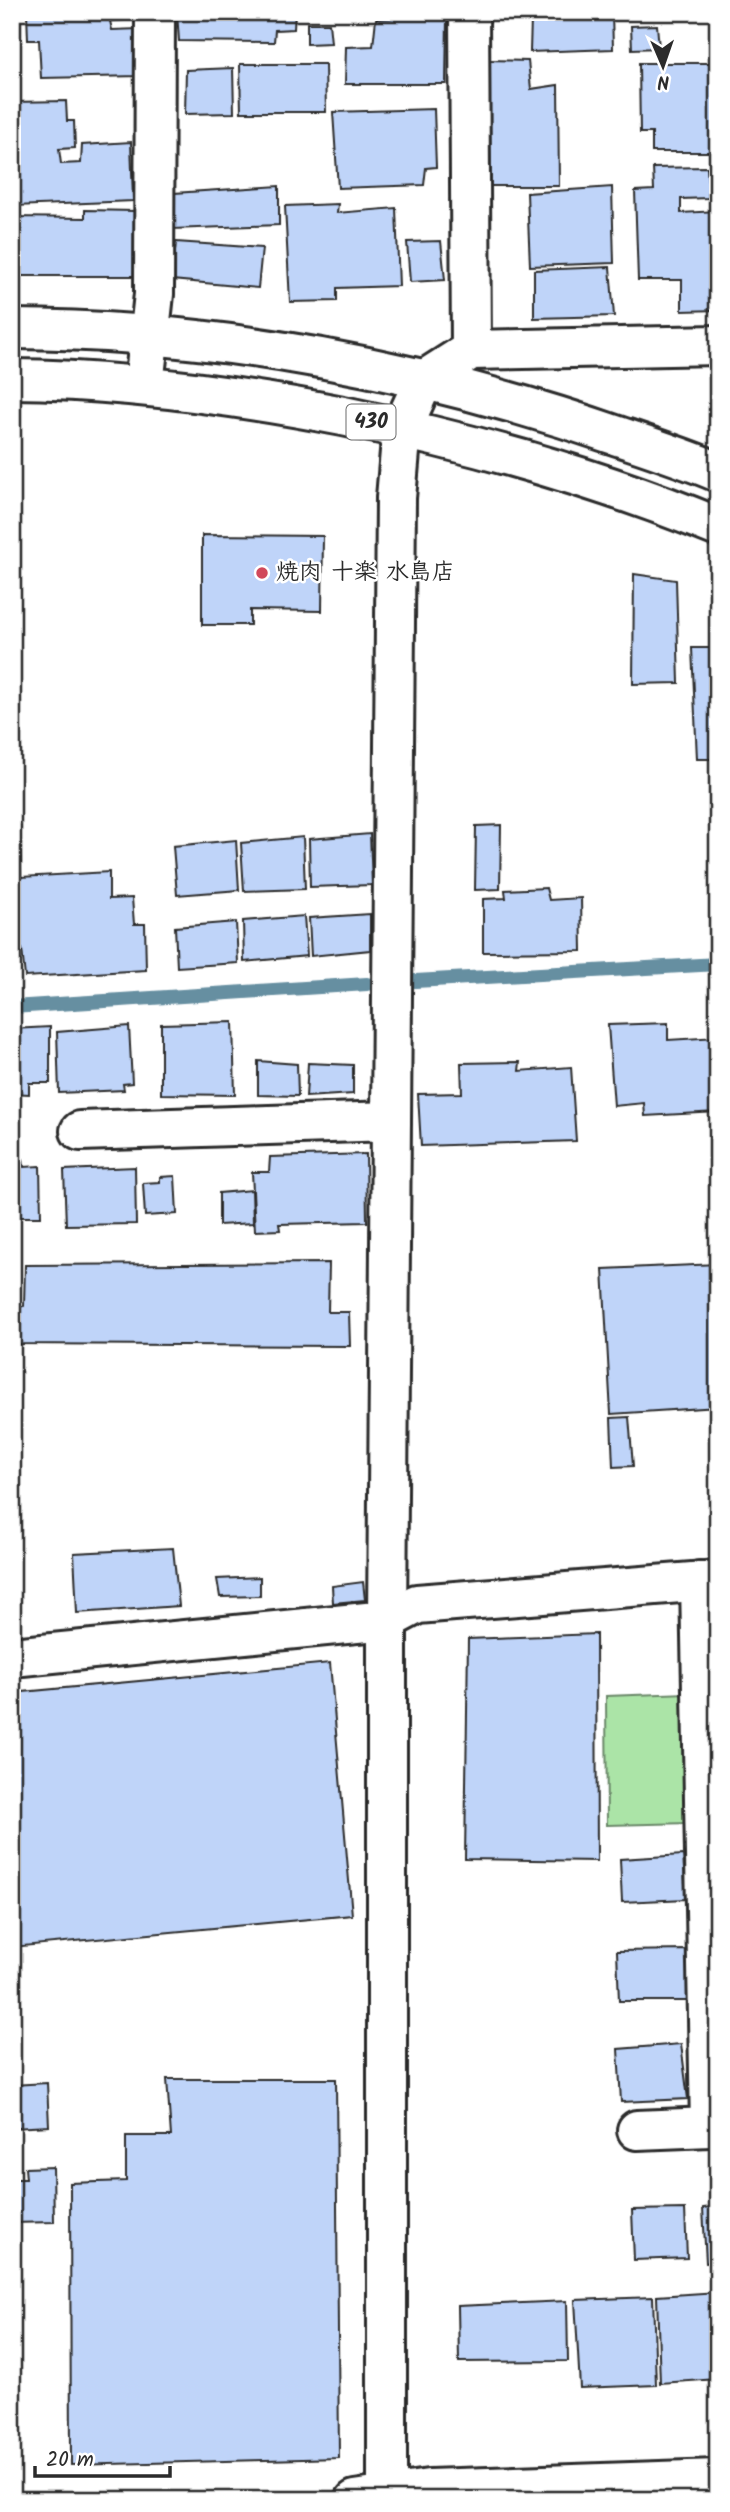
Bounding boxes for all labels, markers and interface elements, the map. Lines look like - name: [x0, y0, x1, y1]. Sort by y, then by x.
- north arrow: [628, 32, 698, 102]
- text: N: [657, 66, 670, 96]
- road number: 430: [346, 404, 396, 440]
- place label: 焼肉 十楽 水島店: [276, 555, 455, 591]
- marker: 焼肉 十楽 水島店: [254, 565, 270, 581]
- scale bar: [35, 2435, 170, 2479]
- text: 20 m: [46, 2444, 94, 2477]

